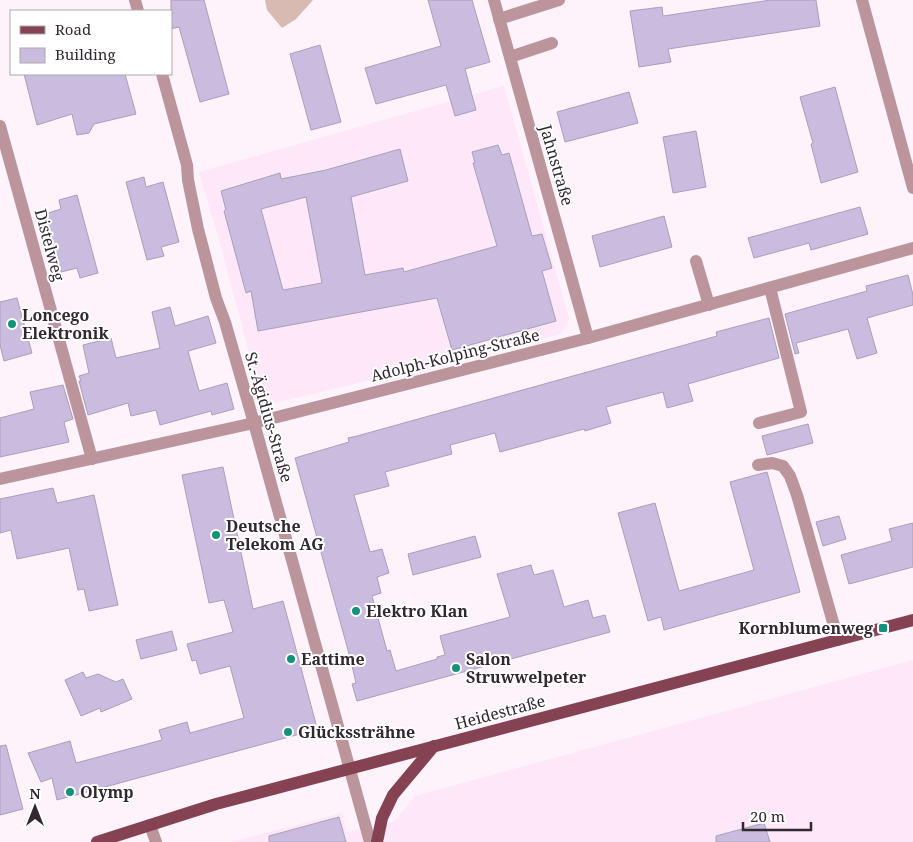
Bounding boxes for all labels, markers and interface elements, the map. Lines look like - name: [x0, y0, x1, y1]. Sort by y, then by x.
- legend: [10, 10, 172, 75]
- text: Road: [55, 19, 91, 39]
- text: Building: [55, 44, 116, 64]
- street label: Jahnstraße: [535, 121, 579, 208]
- street label: Distelweg: [30, 206, 70, 284]
- place label: Loncego Elektronik: [22, 304, 109, 344]
- marker: Loncego Elektronik: [6, 318, 18, 330]
- street label: Adolph-Kolping-Straße: [368, 323, 542, 387]
- street label: St.-Ägidius-Straße: [240, 349, 298, 485]
- place label: Deutsche Telekom AG: [226, 515, 323, 555]
- marker: Deutsche Telekom AG: [210, 529, 222, 541]
- place label: Elektro Klan: [366, 600, 468, 622]
- marker: Elektro Klan: [350, 605, 362, 617]
- place label: Kornblumenweg: [739, 617, 873, 639]
- marker: Kornblumenweg: [877, 622, 889, 634]
- place label: Eattime: [301, 648, 365, 670]
- place label: Salon Struwwelpeter: [466, 648, 587, 688]
- marker: Eattime: [285, 653, 297, 665]
- marker: Salon Struwwelpeter: [450, 662, 462, 674]
- street label: Heidestraße: [452, 689, 548, 735]
- place label: Glückssträhne: [298, 721, 415, 743]
- marker: Glückssträhne: [282, 726, 294, 738]
- place label: Olymp: [80, 781, 134, 803]
- north arrow: [10, 782, 60, 832]
- text: N: [29, 784, 41, 803]
- marker: Olymp: [64, 786, 76, 798]
- scale bar: [743, 800, 810, 832]
- text: 20 m: [750, 806, 785, 826]

